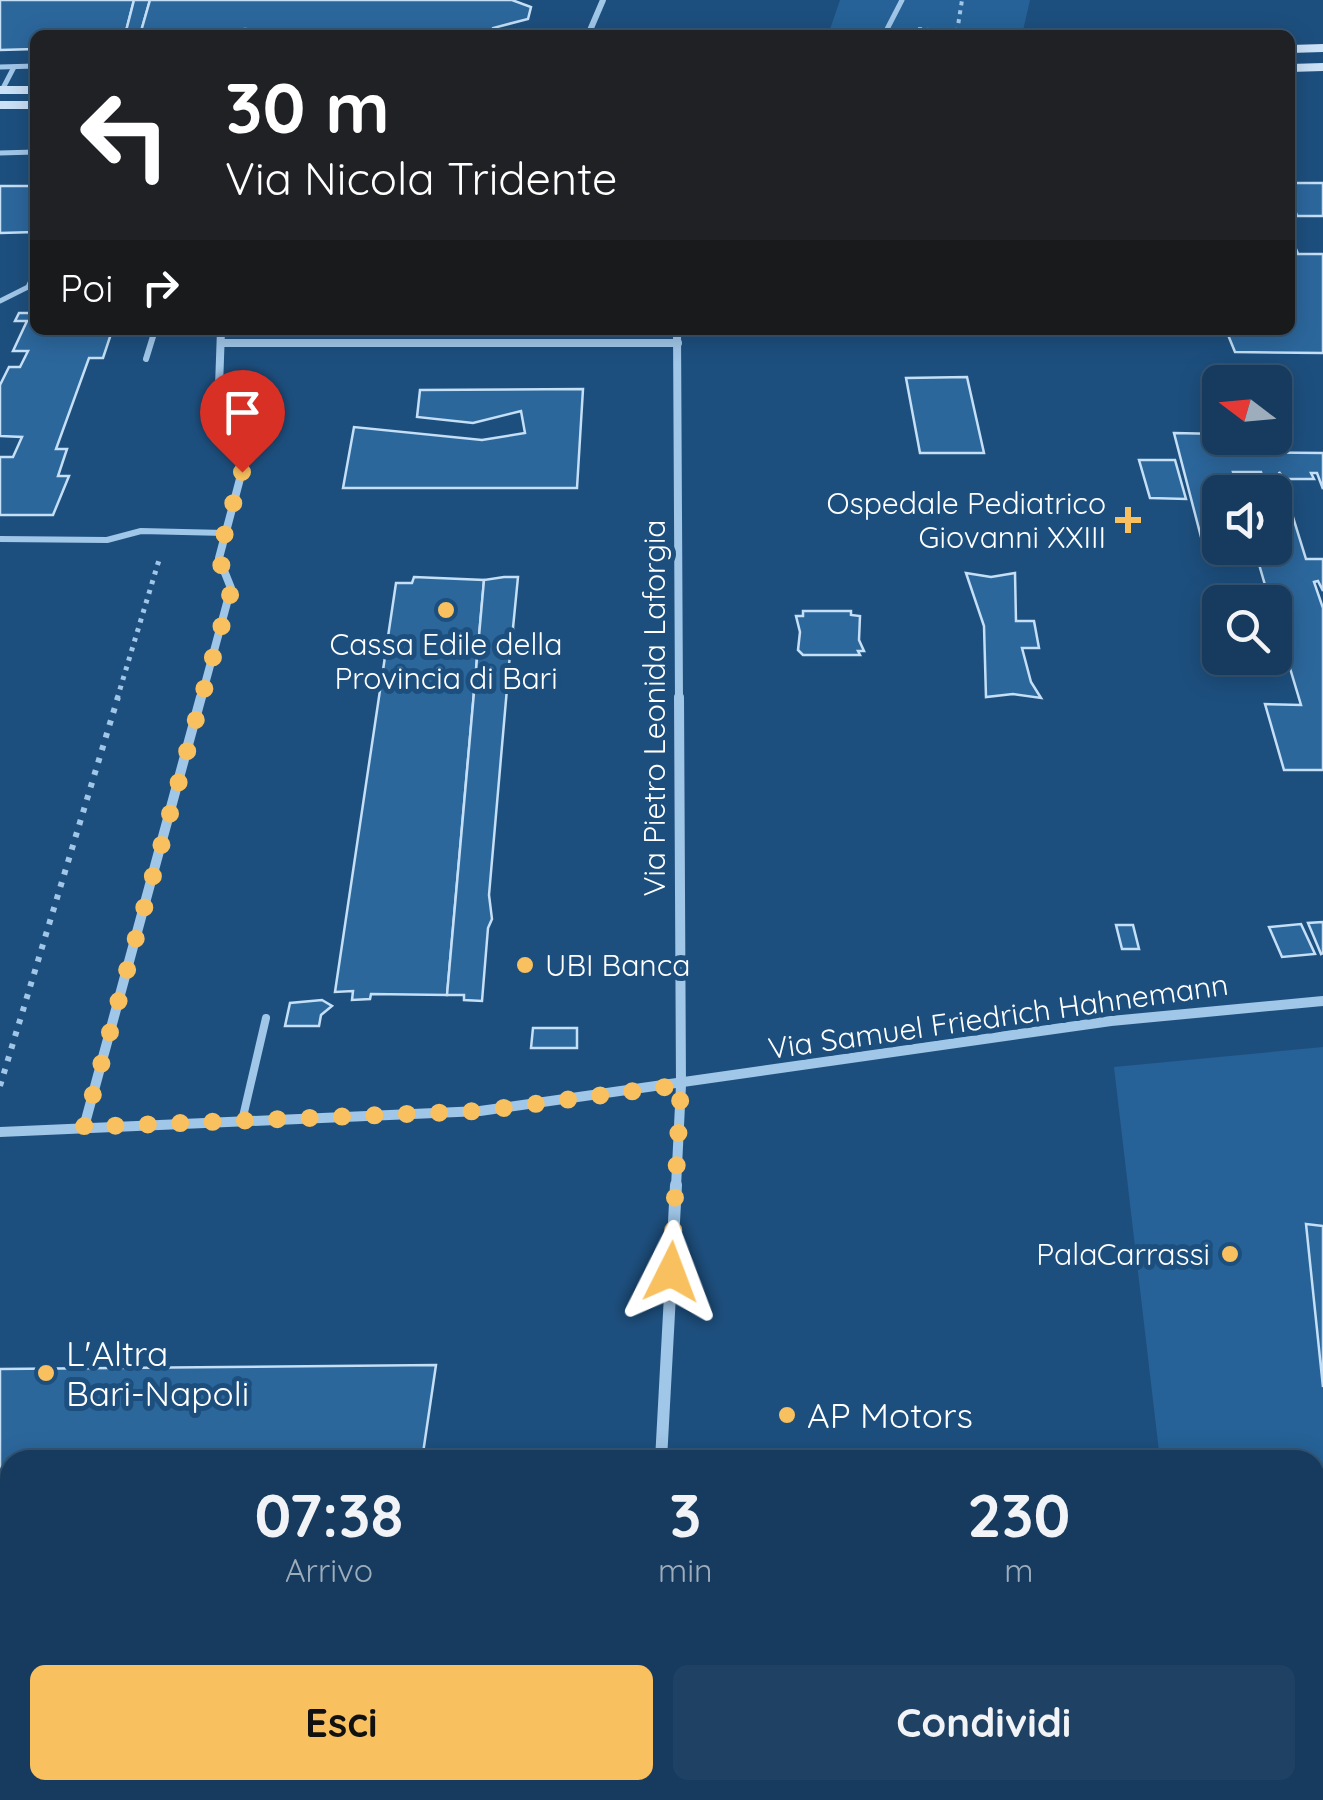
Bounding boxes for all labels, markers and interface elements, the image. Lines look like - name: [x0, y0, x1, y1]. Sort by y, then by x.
- text: 30 m: [225, 63, 390, 151]
- icon: left: [60, 70, 190, 200]
- text: Via Nicola Tridente: [225, 150, 618, 206]
- icon: right: [133, 260, 188, 315]
- text: Poi: [60, 264, 113, 312]
- north arrow: [1202, 365, 1292, 455]
- map controls: [1202, 365, 1292, 675]
- pin: [200, 370, 285, 473]
- icon: arrive: [215, 385, 270, 440]
- button: sound: [1202, 475, 1292, 565]
- place label: Ospedale Pediatrico Giovanni XXIII: [827, 484, 1106, 556]
- marker: Ospedale Pediatrico Giovanni XXIII: [1115, 507, 1141, 533]
- street label: Via Pietro Leonida Laforgia: [635, 519, 673, 897]
- button: search: [1202, 585, 1292, 675]
- marker: Cassa Edile della Provincia di Bari: [435, 599, 457, 621]
- place label: Cassa Edile della Provincia di Bari: [330, 625, 562, 697]
- place label: UBI Banca: [545, 946, 690, 984]
- marker: UBI Banca: [514, 954, 536, 976]
- street label: Via Samuel Friedrich Hahnemann: [766, 965, 1230, 1067]
- position arrow: [619, 1220, 723, 1324]
- place label: PalaCarrassi: [1036, 1235, 1210, 1273]
- marker: PalaCarrassi: [1219, 1243, 1241, 1265]
- place label: L'Altra Bari-Napoli: [66, 1331, 249, 1415]
- marker: L'Altra Bari-Napoli: [35, 1362, 57, 1384]
- place label: AP Motors: [807, 1393, 973, 1437]
- marker: AP Motors: [776, 1404, 798, 1426]
- text: 07:38: [255, 1477, 403, 1552]
- text: 3: [669, 1477, 701, 1552]
- text: 230: [967, 1477, 1070, 1552]
- text: Arrivo: [285, 1550, 373, 1590]
- text: min: [658, 1550, 713, 1590]
- text: m: [1004, 1550, 1033, 1590]
- button: Esci: [30, 1665, 653, 1780]
- button: Condividi: [673, 1665, 1295, 1780]

